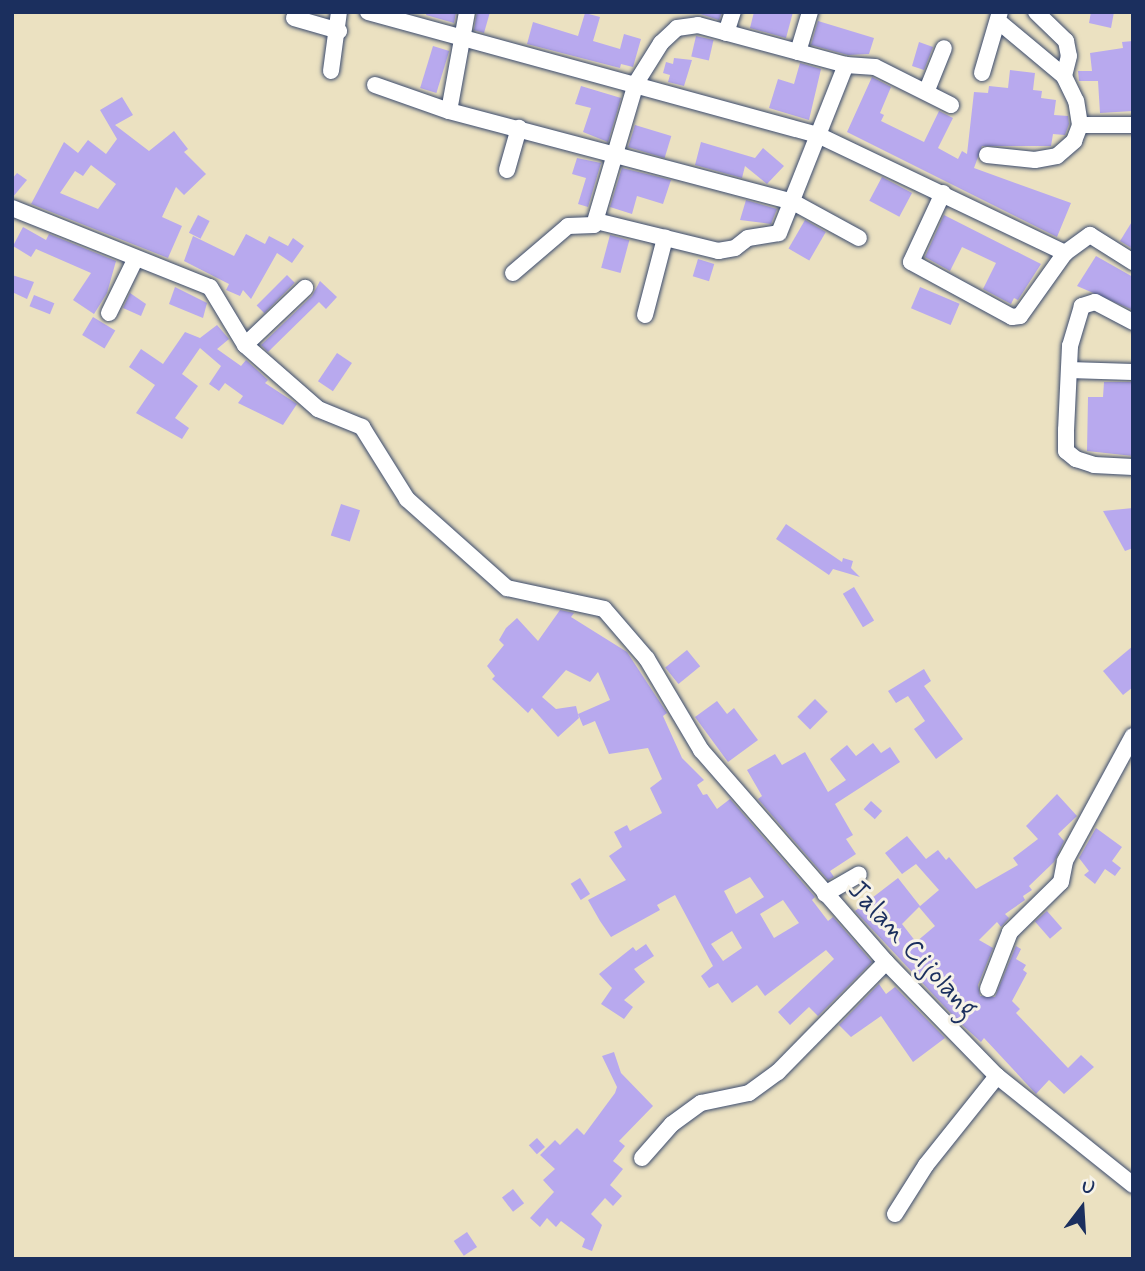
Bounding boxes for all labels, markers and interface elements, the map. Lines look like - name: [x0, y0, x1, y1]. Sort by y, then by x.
- street label: Jalan Cijolang: [839, 873, 985, 1027]
- north arrow: [1047, 1173, 1117, 1243]
- text: U: [1079, 1174, 1098, 1201]

